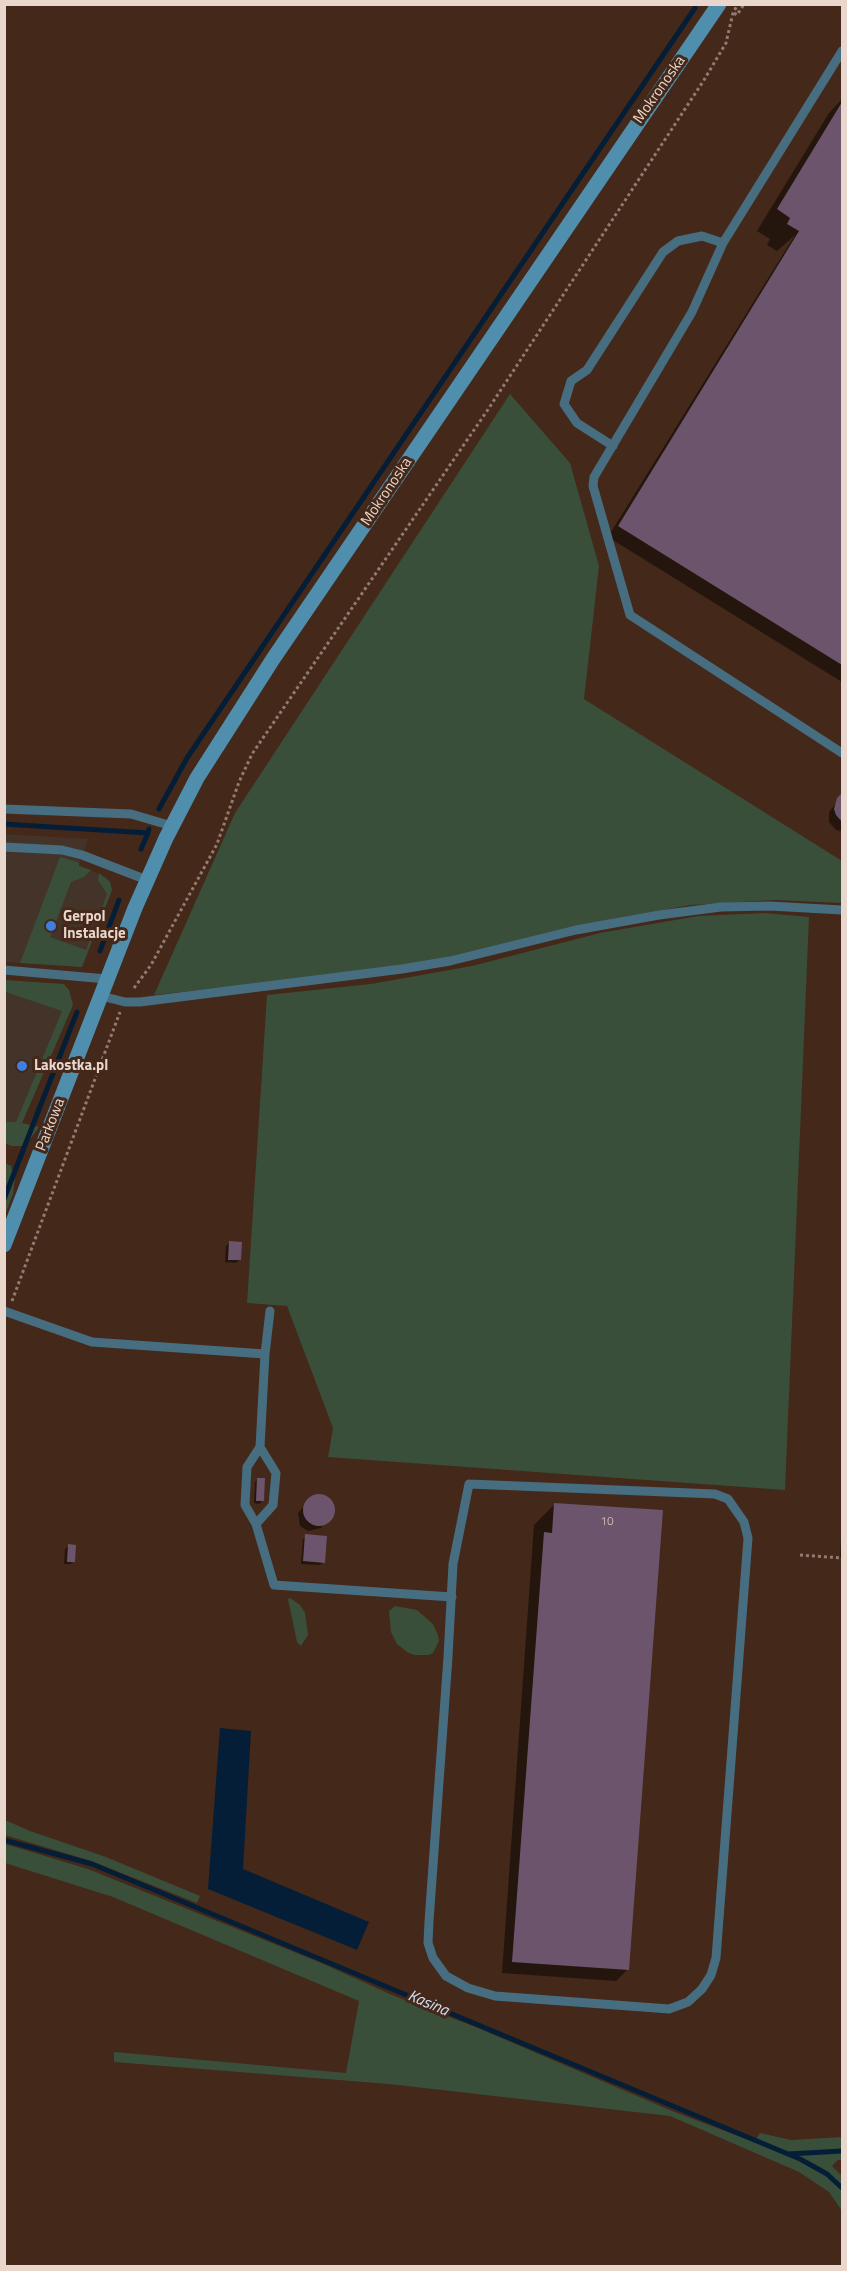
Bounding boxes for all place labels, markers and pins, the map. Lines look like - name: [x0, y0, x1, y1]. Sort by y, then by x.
- place label: Gerpol Instalacje: [63, 908, 126, 943]
- marker: Gerpol Instalacje: [44, 919, 58, 933]
- place label: Lakostka.pl: [34, 1057, 108, 1075]
- marker: Lakostka.pl: [15, 1059, 29, 1073]

